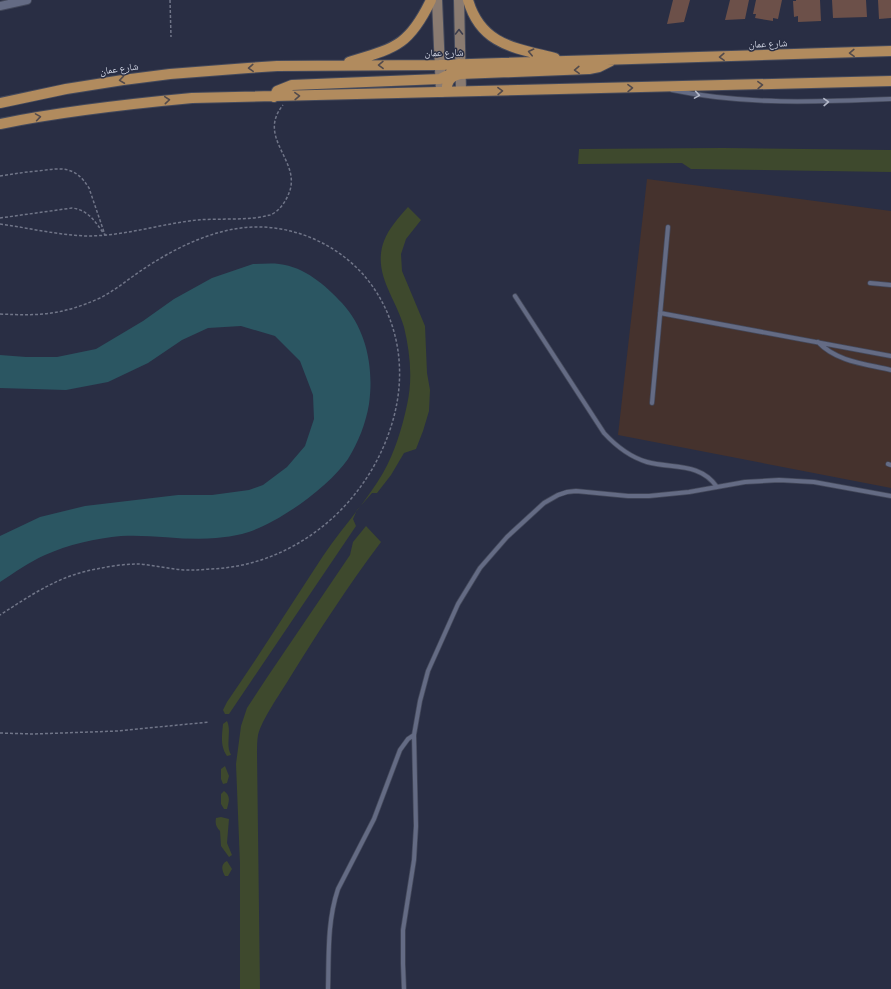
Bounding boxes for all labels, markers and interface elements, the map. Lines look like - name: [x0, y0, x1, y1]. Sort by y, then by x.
- one-way arrow: [455, 29, 463, 35]
- street label: شارع عمان: [748, 36, 788, 51]
- street label: شارع عمان: [424, 46, 464, 59]
- one-way arrow: [527, 48, 534, 57]
- one-way arrow: [849, 48, 855, 57]
- one-way arrow: [719, 52, 725, 61]
- street label: شارع عمان: [99, 59, 140, 78]
- one-way arrow: [378, 61, 384, 69]
- one-way arrow: [248, 63, 254, 72]
- one-way arrow: [574, 65, 580, 74]
- one-way arrow: [119, 75, 125, 84]
- one-way arrow: [757, 81, 763, 89]
- one-way arrow: [627, 84, 633, 92]
- one-way arrow: [497, 86, 503, 95]
- one-way arrow: [694, 90, 700, 99]
- one-way arrow: [294, 91, 300, 100]
- one-way arrow: [164, 96, 170, 105]
- one-way arrow: [823, 97, 829, 106]
- one-way arrow: [35, 113, 41, 122]

